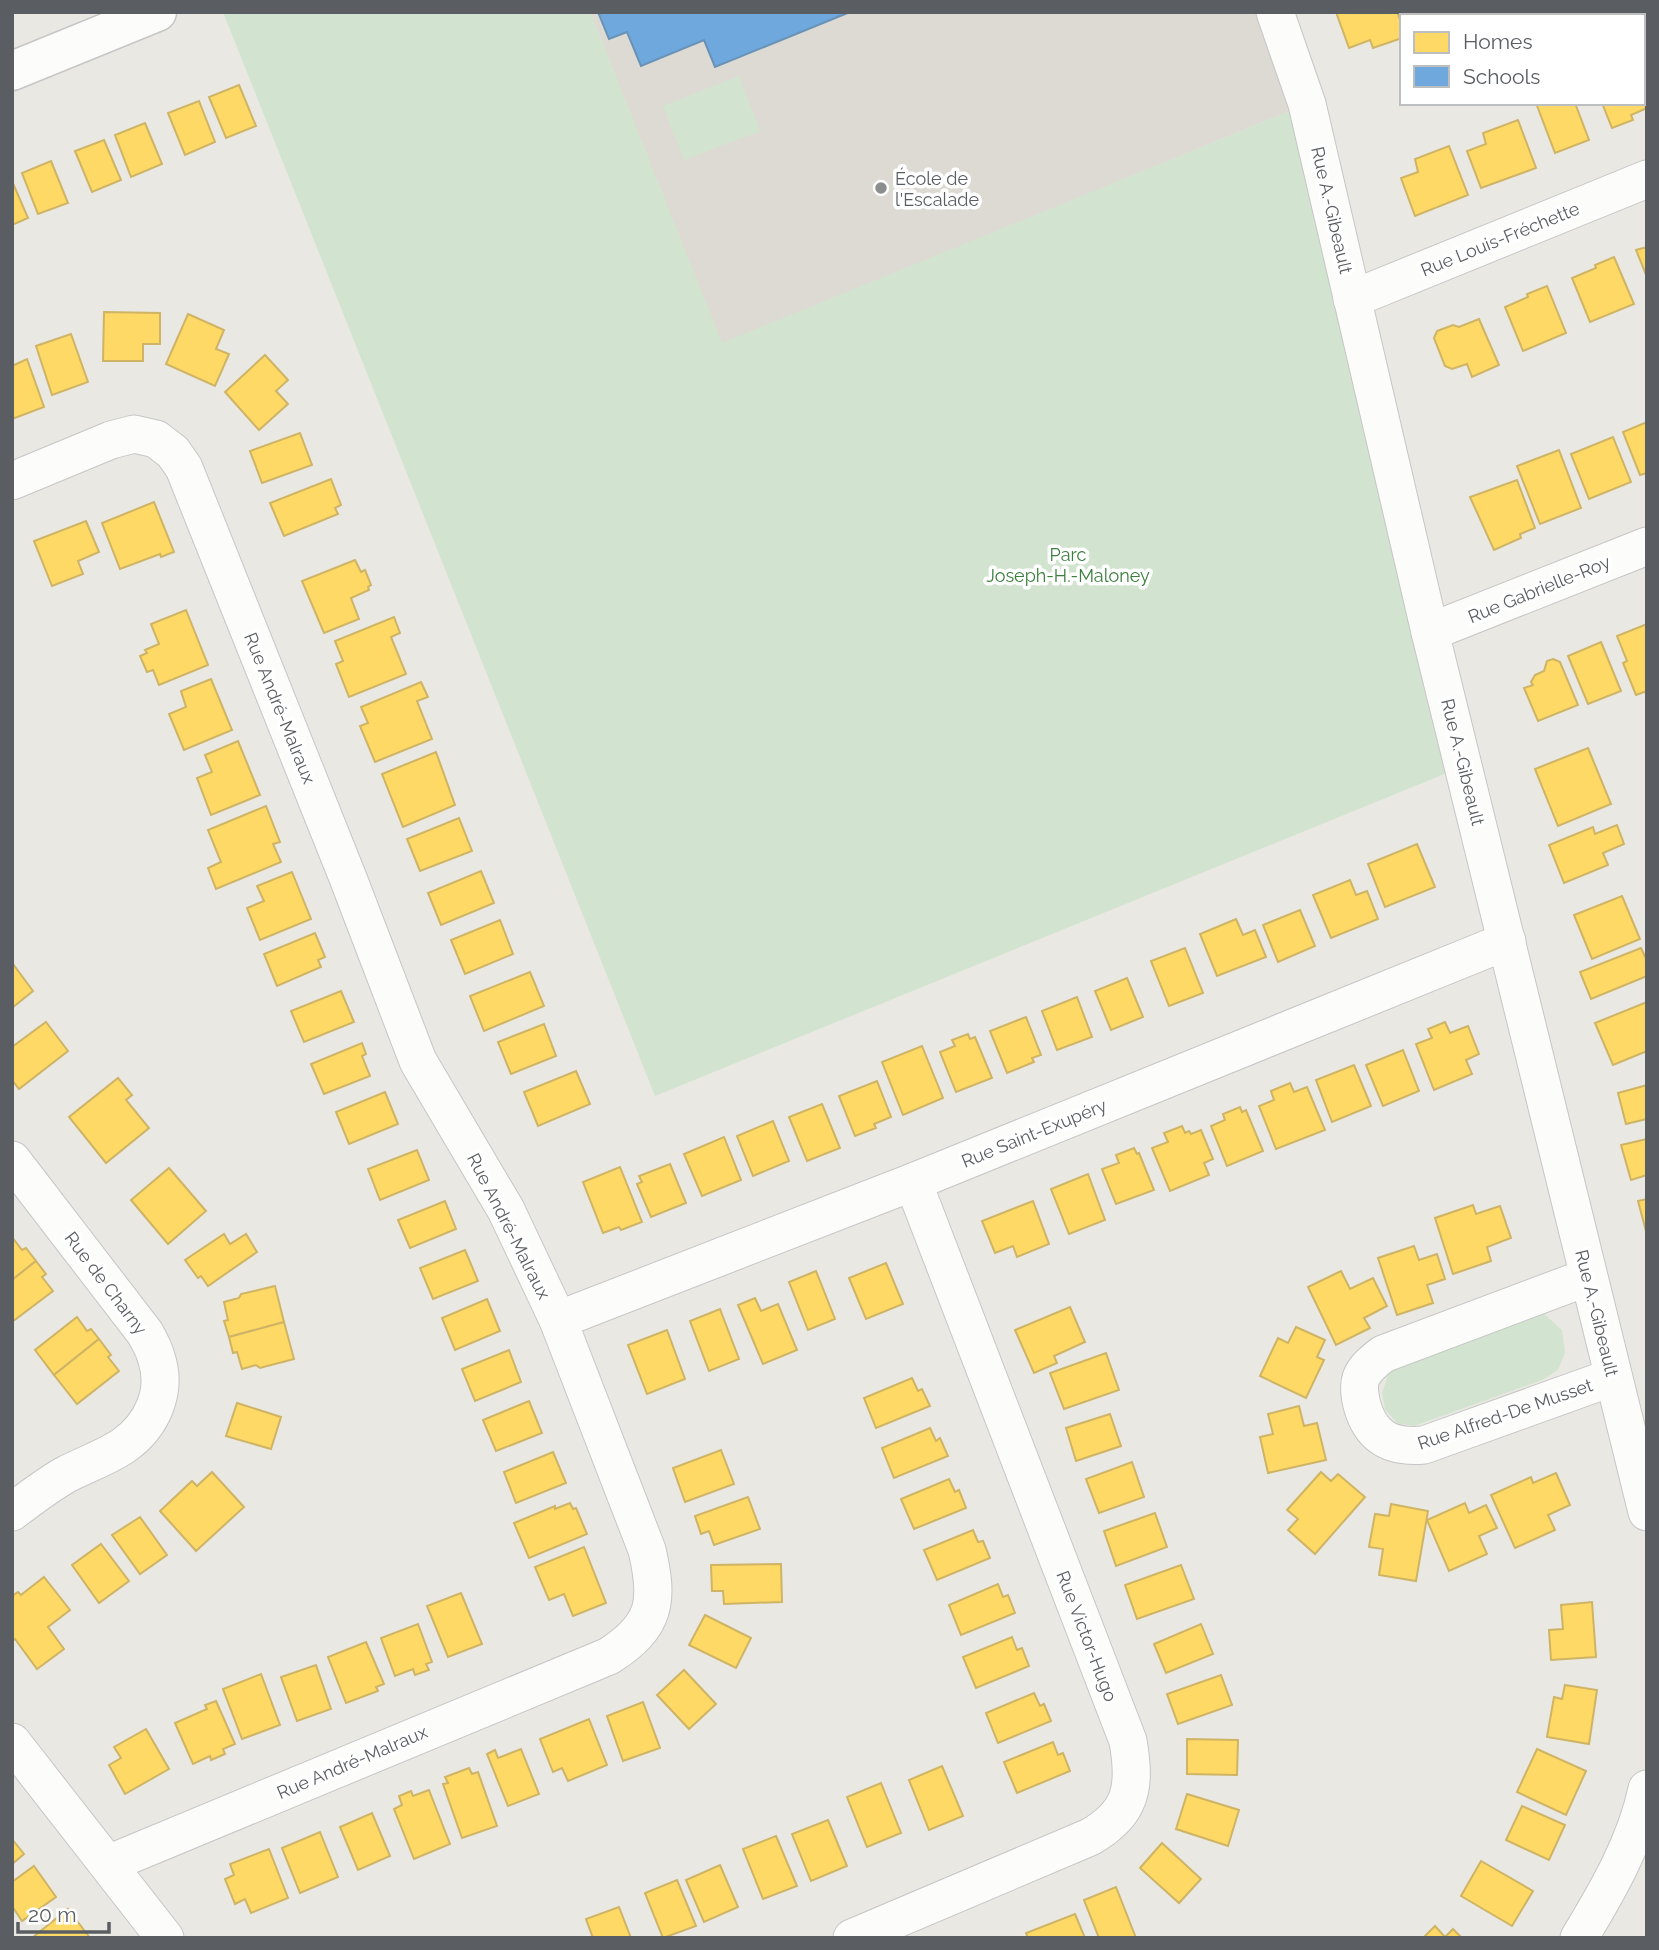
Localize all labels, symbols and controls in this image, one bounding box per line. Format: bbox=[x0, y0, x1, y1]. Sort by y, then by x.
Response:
legend bbox=[1400, 14, 1645, 105]
text: Homes bbox=[1463, 29, 1533, 54]
text: Schools bbox=[1463, 64, 1540, 89]
street label: Rue A.-Gibeault bbox=[1307, 144, 1357, 276]
place label: École de l'Escalade bbox=[895, 167, 979, 210]
marker: École de l'Escalade bbox=[873, 180, 889, 196]
street label: Rue Louis-Fréchette bbox=[1418, 197, 1583, 280]
park label: Parc Joseph-H.-Maloney bbox=[986, 544, 1150, 586]
street label: Rue Gabrielle-Roy bbox=[1465, 551, 1613, 627]
street label: Rue André-Malraux bbox=[240, 629, 320, 787]
street label: Rue A.-Gibeault bbox=[1437, 696, 1489, 828]
street label: Rue Saint-Exupéry bbox=[958, 1094, 1110, 1172]
street label: Rue André-Malraux bbox=[463, 1149, 555, 1303]
street label: Rue de Charny bbox=[61, 1228, 151, 1339]
street label: Rue A.-Gibeault bbox=[1571, 1247, 1623, 1379]
street label: Rue Alfred-De Musset bbox=[1415, 1374, 1595, 1454]
street label: Rue Victor-Hugo bbox=[1052, 1568, 1122, 1705]
street label: Rue André-Malraux bbox=[274, 1721, 430, 1803]
scale bar bbox=[18, 1890, 108, 1934]
text: 20 m bbox=[28, 1902, 76, 1927]

